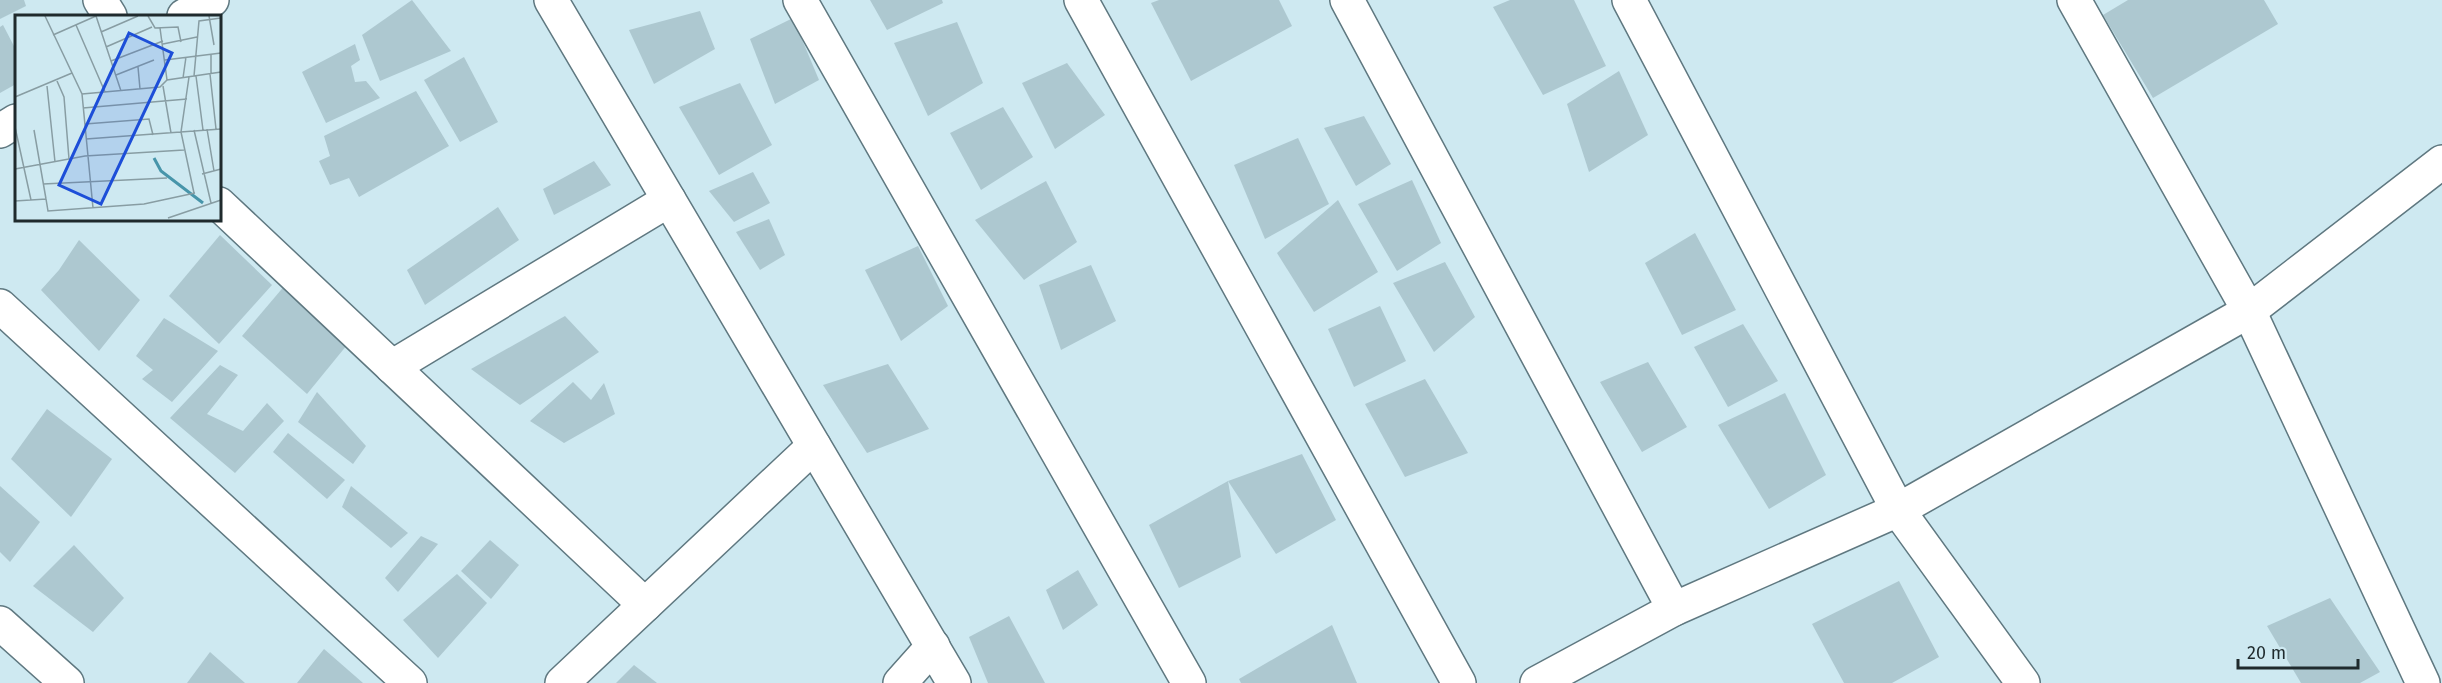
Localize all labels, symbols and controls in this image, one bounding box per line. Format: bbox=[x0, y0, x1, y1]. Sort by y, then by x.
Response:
inset map bbox=[15, 15, 220, 220]
scale bar bbox=[2238, 632, 2358, 670]
text: 20 m bbox=[2247, 642, 2286, 664]

